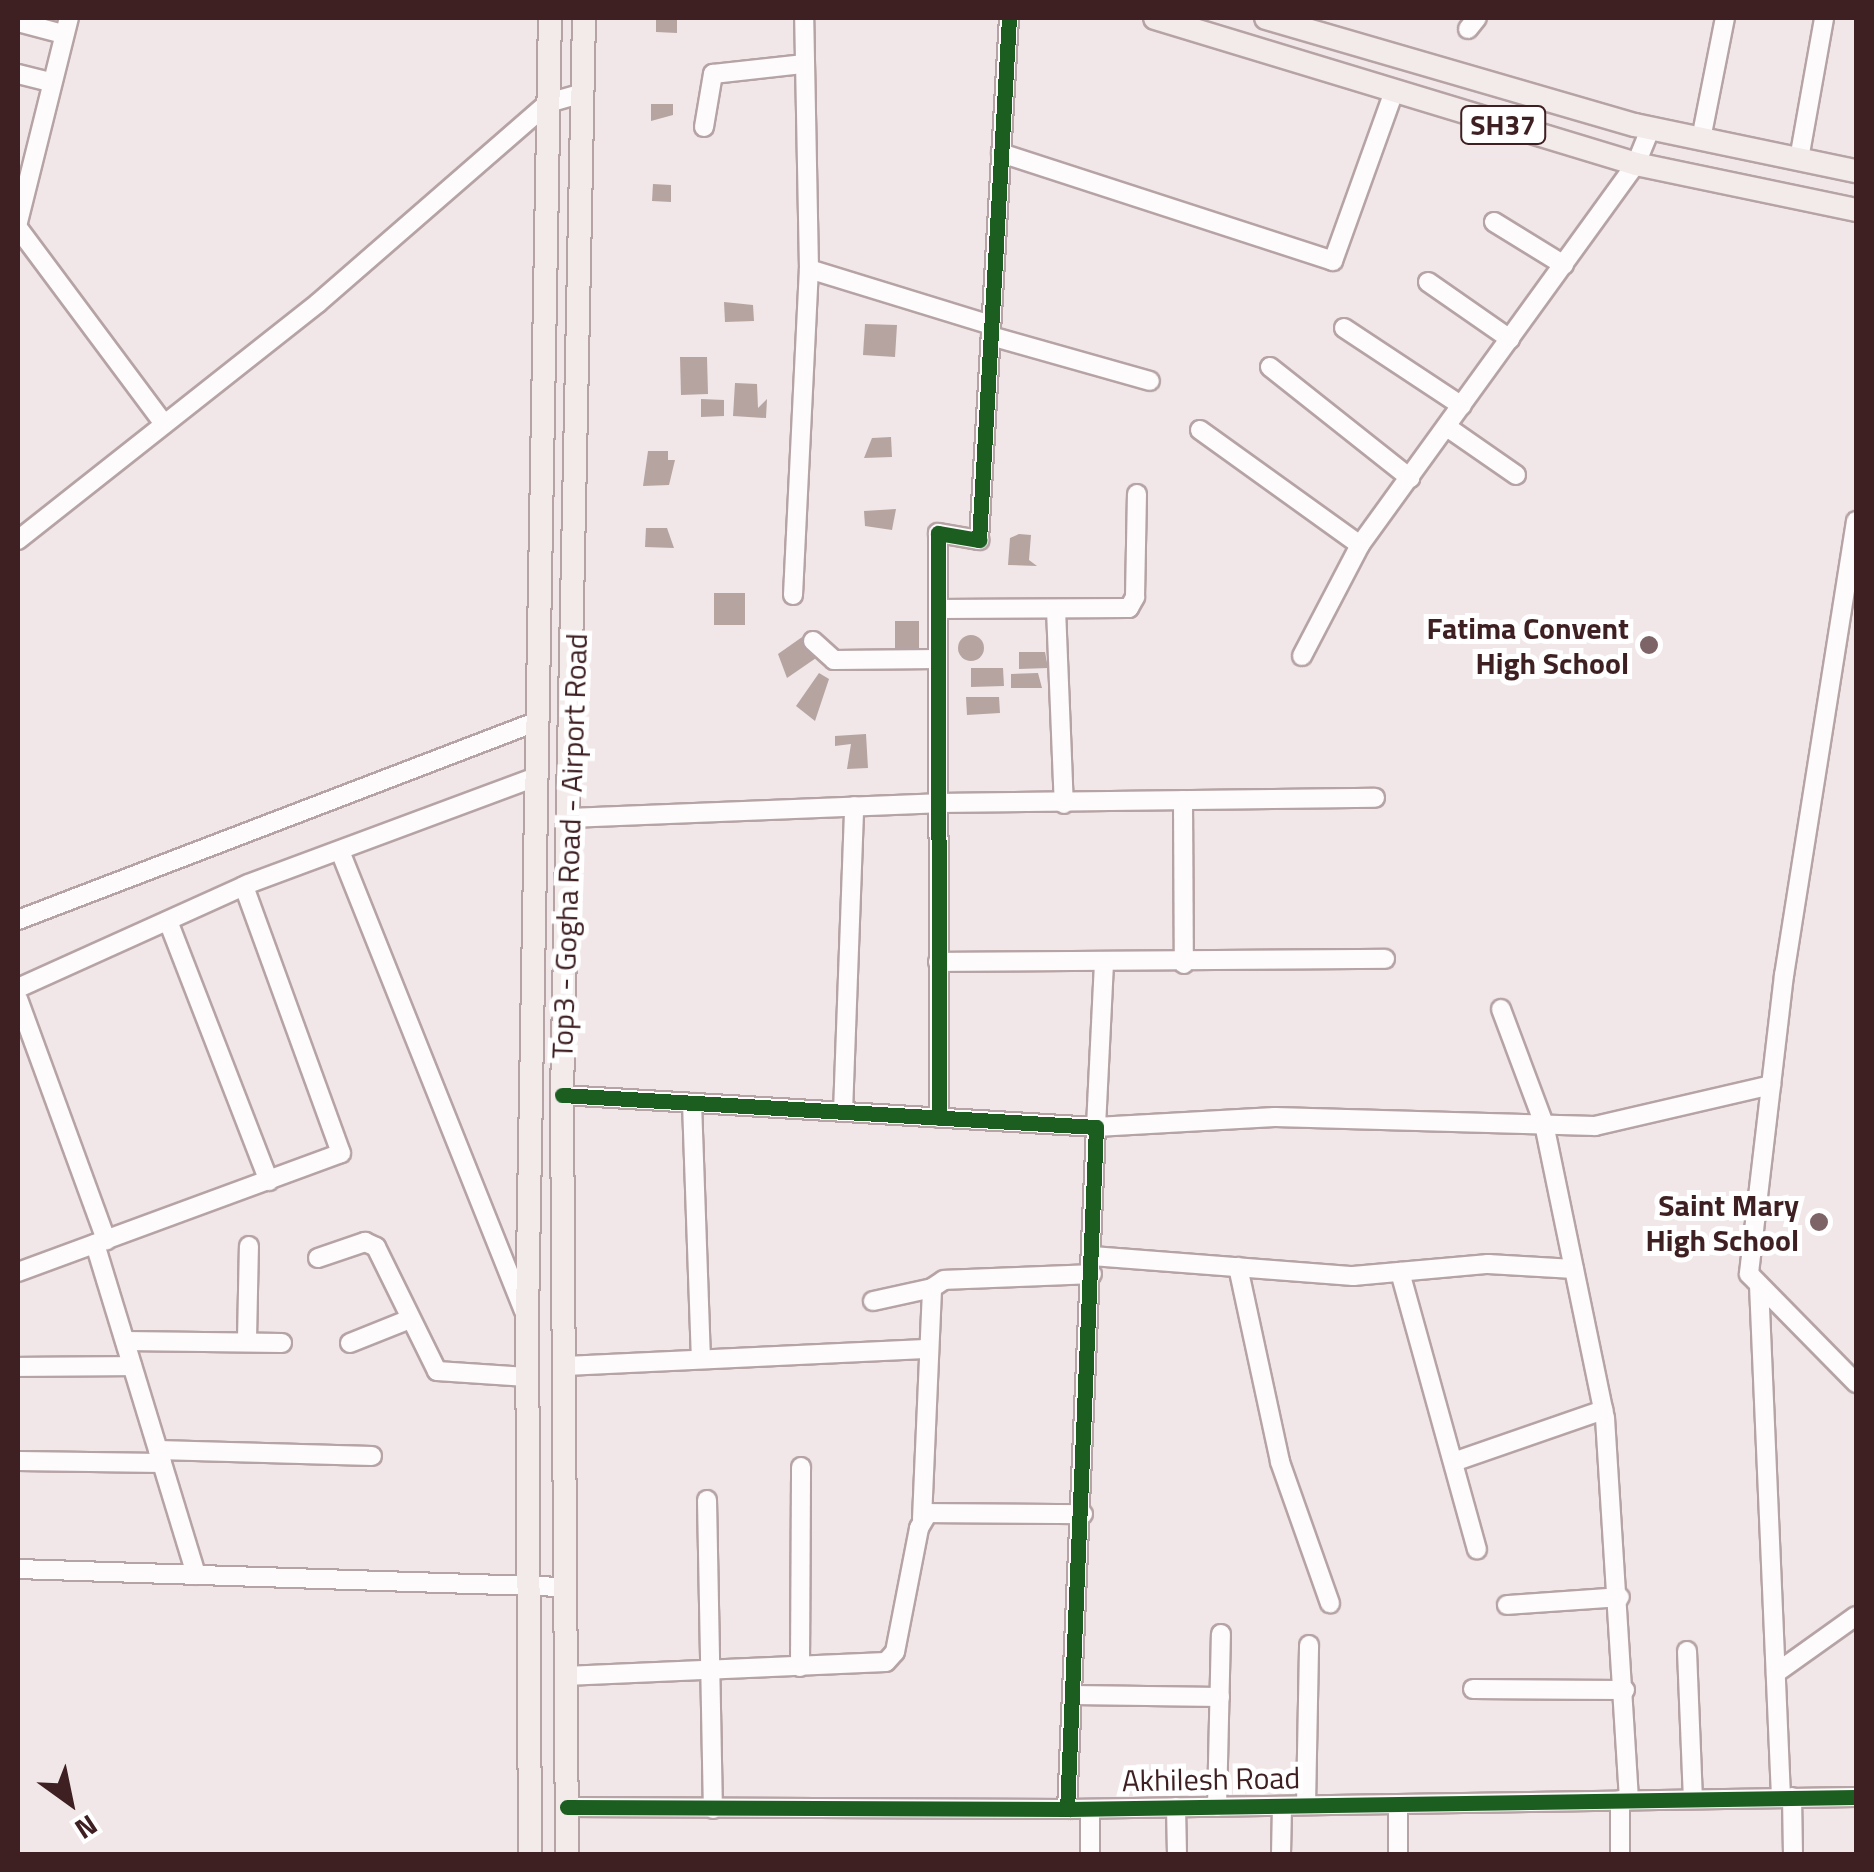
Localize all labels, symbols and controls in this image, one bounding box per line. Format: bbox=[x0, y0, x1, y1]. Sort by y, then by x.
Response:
road number: SH37 bbox=[1458, 102, 1548, 148]
place label: Fatima Convent High School bbox=[1426, 610, 1629, 680]
street label: Top3 - Gogha Road - Airport Road bbox=[544, 633, 594, 1059]
marker: Fatima Convent High School bbox=[1638, 634, 1660, 656]
place label: Saint Mary High School bbox=[1645, 1187, 1799, 1258]
marker: Saint Mary High School bbox=[1808, 1211, 1830, 1233]
north arrow bbox=[20, 1752, 120, 1852]
street label: Akhilesh Road bbox=[1121, 1759, 1301, 1799]
text: N bbox=[67, 1804, 106, 1851]

